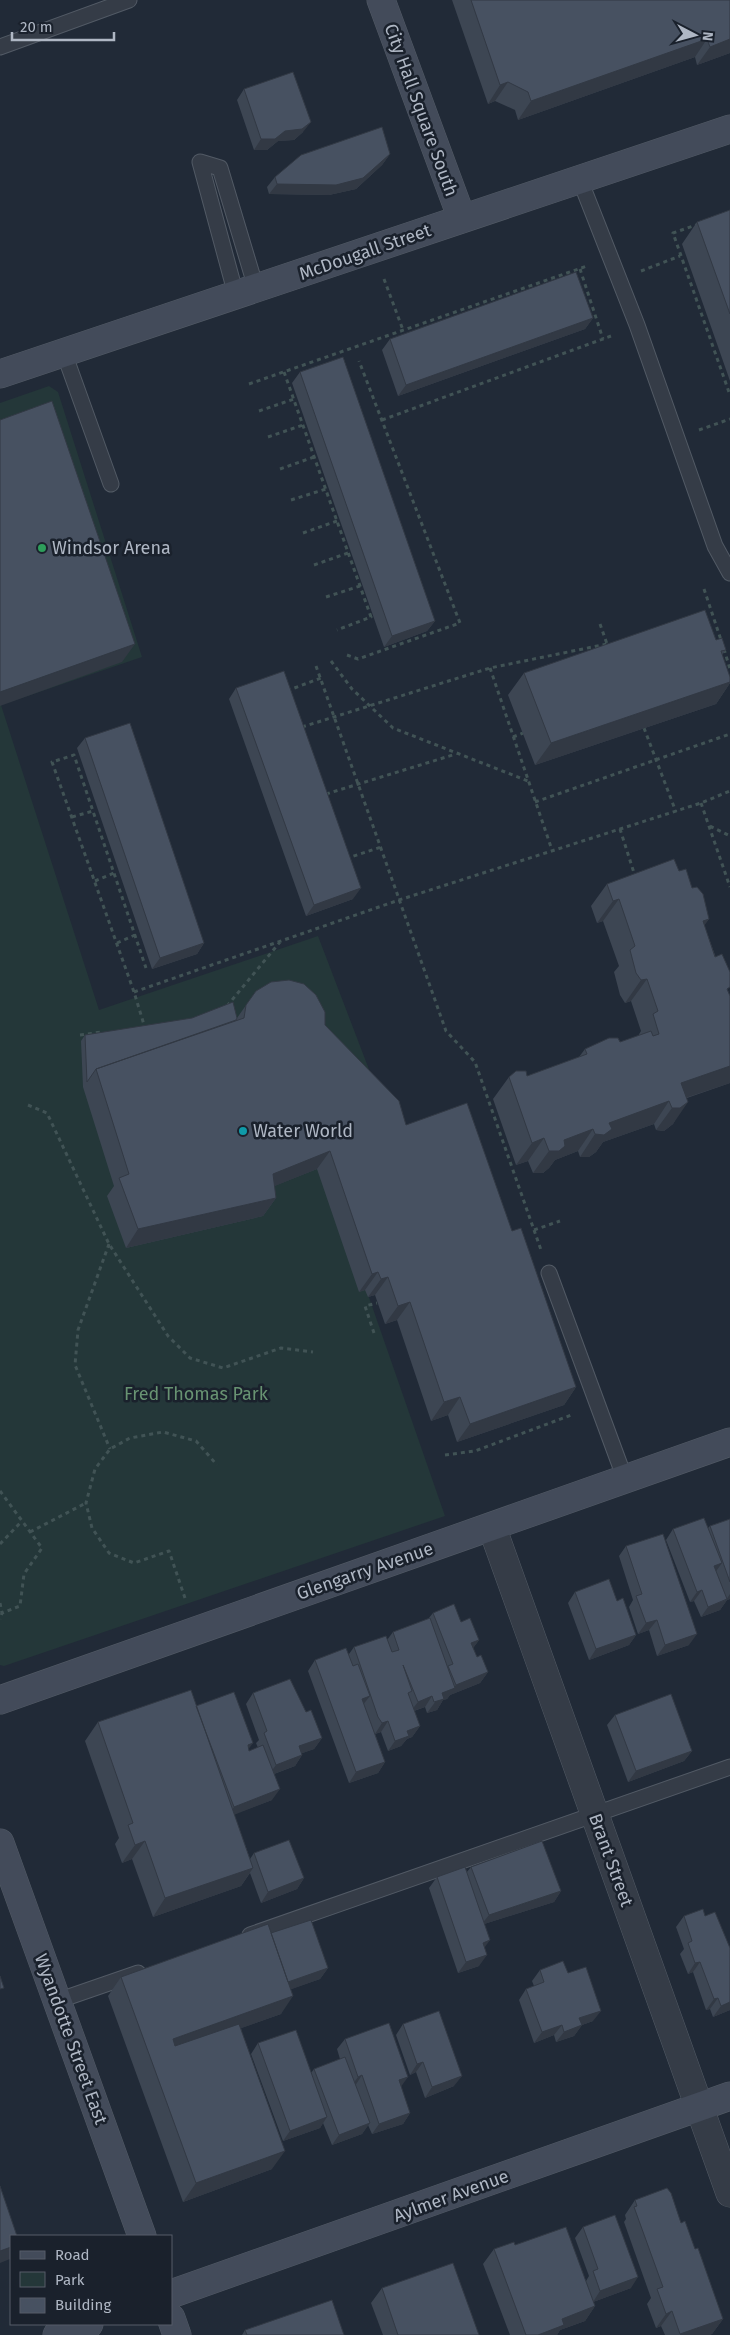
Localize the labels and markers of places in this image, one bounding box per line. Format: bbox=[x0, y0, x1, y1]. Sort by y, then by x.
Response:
place label: Windsor Arena bbox=[52, 537, 171, 559]
marker: Windsor Arena bbox=[36, 542, 48, 554]
place label: Water World bbox=[253, 1120, 353, 1142]
marker: Water World bbox=[237, 1125, 249, 1137]

